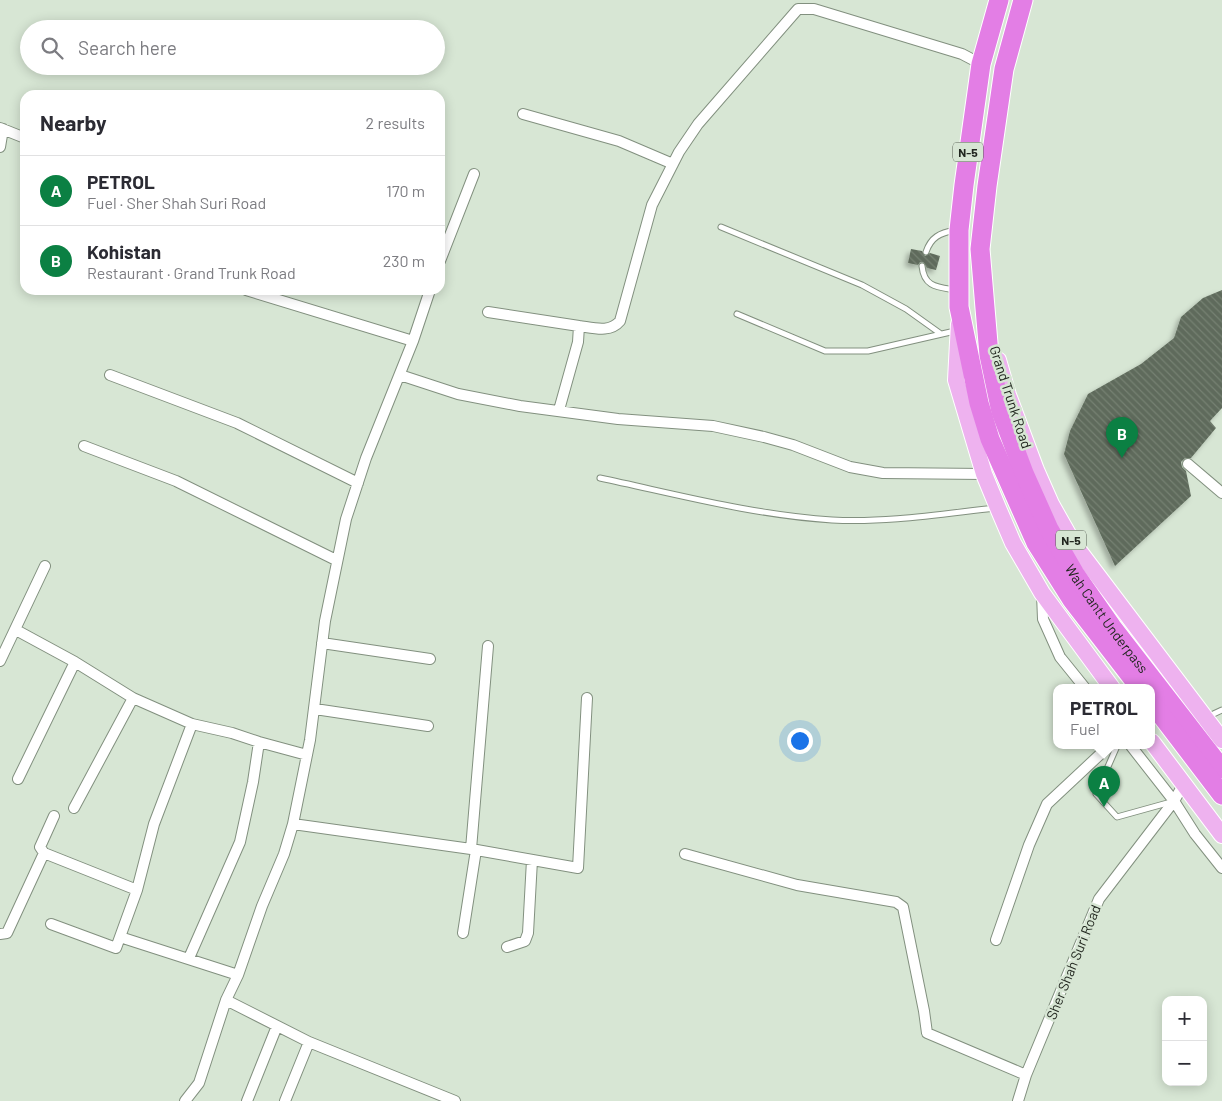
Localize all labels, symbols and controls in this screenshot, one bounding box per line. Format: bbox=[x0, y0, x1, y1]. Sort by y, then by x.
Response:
search box bbox=[20, 20, 445, 75]
icon: search bbox=[38, 34, 66, 62]
text: Search here bbox=[78, 36, 177, 59]
text: Nearby bbox=[40, 110, 106, 135]
text: 2 results bbox=[366, 113, 425, 132]
road number: N-5 bbox=[953, 142, 983, 162]
text: PETROL bbox=[87, 170, 155, 193]
text: A bbox=[51, 181, 61, 200]
text: 170 m bbox=[386, 181, 425, 200]
text: Fuel · Sher Shah Suri Road bbox=[87, 193, 266, 212]
text: Kohistan bbox=[87, 240, 161, 263]
text: B bbox=[51, 251, 61, 270]
text: 230 m bbox=[383, 251, 425, 270]
text: Restaurant · Grand Trunk Road bbox=[87, 263, 296, 282]
street label: Grand Trunk Road bbox=[986, 344, 1036, 450]
pin: B bbox=[1106, 417, 1138, 458]
road number: N-5 bbox=[1056, 530, 1086, 550]
street label: Wah Cantt Underpass bbox=[1062, 561, 1153, 676]
popup bbox=[1053, 684, 1155, 749]
text: PETROL bbox=[1070, 696, 1138, 719]
text: Fuel bbox=[1070, 719, 1100, 738]
your location bbox=[787, 728, 813, 754]
pin: A bbox=[1088, 766, 1120, 807]
street label: Sher Shah Suri Road bbox=[1042, 902, 1104, 1022]
map controls bbox=[1162, 996, 1207, 1086]
button: + bbox=[1162, 996, 1207, 1041]
button: − bbox=[1162, 1041, 1207, 1086]

